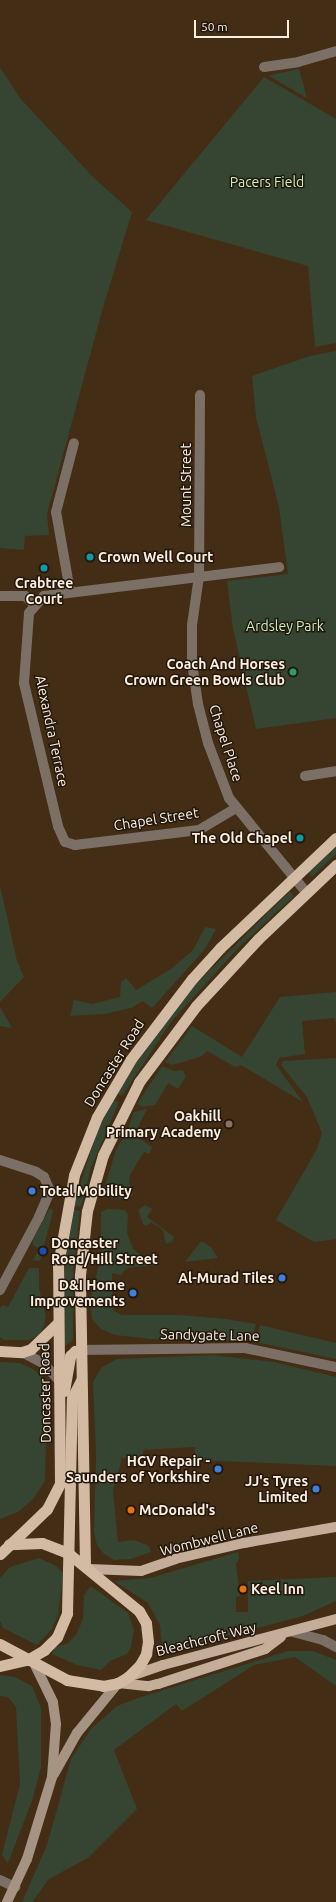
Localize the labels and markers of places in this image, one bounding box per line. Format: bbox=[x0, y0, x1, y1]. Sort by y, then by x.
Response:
place label: Crown Well Court bbox=[98, 549, 213, 565]
marker: Crown Well Court bbox=[85, 552, 95, 562]
marker: Crabtree Court bbox=[39, 563, 49, 573]
place label: Crabtree Court bbox=[15, 575, 73, 608]
place label: Coach And Horses Crown Green Bowls Club bbox=[124, 656, 285, 688]
marker: Coach And Horses Crown Green Bowls Club bbox=[288, 667, 298, 677]
place label: The Old Chapel bbox=[192, 830, 292, 846]
marker: The Old Chapel bbox=[295, 833, 305, 843]
place label: Oakhill Primary Academy bbox=[106, 1108, 221, 1140]
marker: Oakhill Primary Academy bbox=[224, 1119, 234, 1129]
place label: Total Mobility bbox=[40, 1183, 132, 1199]
marker: Total Mobility bbox=[27, 1186, 37, 1196]
place label: Doncaster Road/Hill Street bbox=[51, 1235, 158, 1268]
marker: Doncaster Road/Hill Street bbox=[38, 1246, 48, 1256]
place label: Al-Murad Tiles bbox=[178, 1270, 274, 1286]
marker: Al-Murad Tiles bbox=[277, 1273, 287, 1283]
place label: D&I Home Improvements bbox=[30, 1277, 125, 1310]
marker: D&I Home Improvements bbox=[128, 1288, 138, 1298]
place label: HGV Repair - Saunders of Yorkshire bbox=[66, 1453, 210, 1486]
marker: HGV Repair - Saunders of Yorkshire bbox=[213, 1464, 223, 1474]
place label: JJ's Tyres Limited bbox=[245, 1473, 308, 1506]
marker: JJ's Tyres Limited bbox=[311, 1484, 321, 1494]
place label: McDonald's bbox=[139, 1502, 215, 1518]
marker: McDonald's bbox=[126, 1505, 136, 1515]
place label: Keel Inn bbox=[251, 1581, 304, 1597]
marker: Keel Inn bbox=[238, 1584, 248, 1594]

